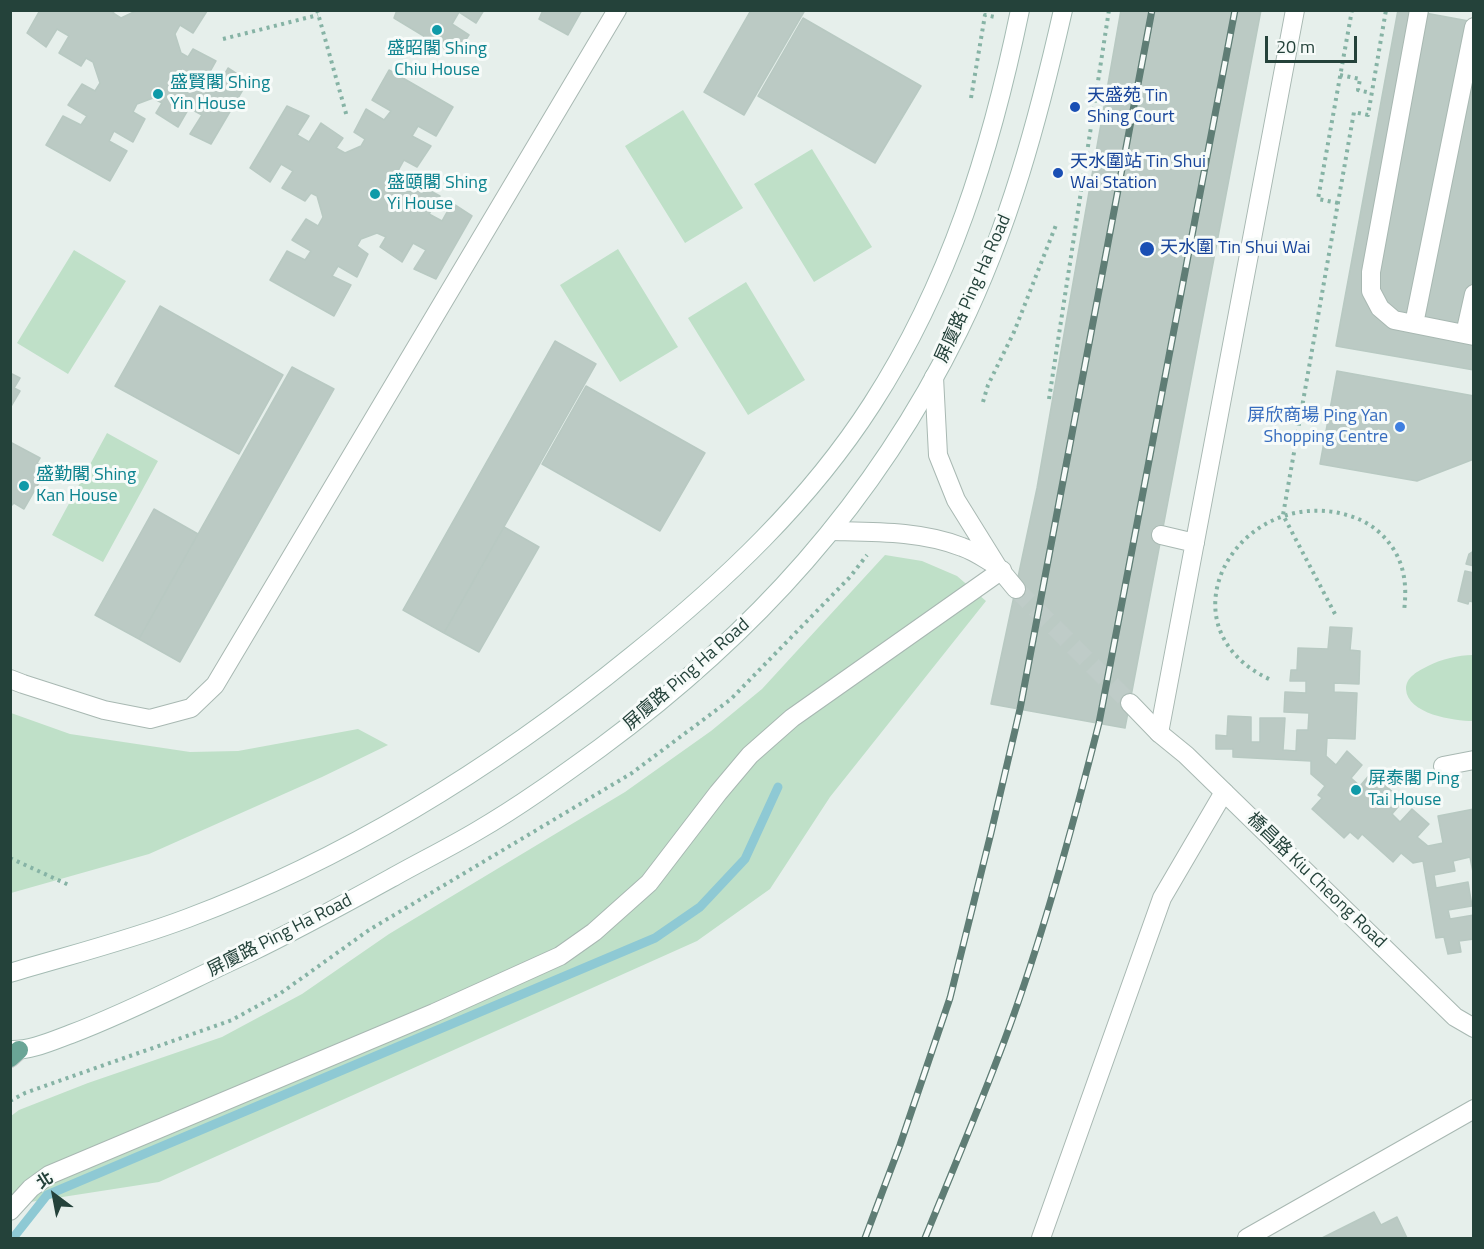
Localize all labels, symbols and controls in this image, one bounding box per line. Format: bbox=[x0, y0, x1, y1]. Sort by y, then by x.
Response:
marker: 盛昭閣 Shing Chiu House bbox=[430, 23, 444, 37]
scale bar bbox=[1268, 24, 1360, 62]
text: 20 m bbox=[1276, 33, 1315, 60]
place label: 盛昭閣 Shing Chiu House bbox=[387, 39, 487, 82]
place label: 盛賢閣 Shing Yin House bbox=[170, 73, 270, 116]
place label: 天盛苑 Tin Shing Court bbox=[1087, 86, 1174, 128]
marker: 盛賢閣 Shing Yin House bbox=[151, 87, 165, 101]
marker: 天盛苑 Tin Shing Court bbox=[1068, 100, 1082, 114]
place label: 天水圍站 Tin Shui Wai Station bbox=[1070, 152, 1206, 195]
marker: 天水圍站 Tin Shui Wai Station bbox=[1051, 166, 1065, 180]
place label: 盛頤閣 Shing Yi House bbox=[387, 173, 487, 216]
marker: 盛頤閣 Shing Yi House bbox=[368, 187, 382, 201]
street label: 屏廈路 Ping Ha Road bbox=[932, 212, 1016, 366]
place label: 天水圍 Tin Shui Wai bbox=[1160, 238, 1311, 260]
marker: 天水圍 Tin Shui Wai bbox=[1138, 240, 1156, 258]
place label: 屏欣商場 Ping Yan Shopping Centre bbox=[1247, 406, 1388, 448]
marker: 屏欣商場 Ping Yan Shopping Centre bbox=[1393, 420, 1407, 434]
place label: 盛勤閣 Shing Kan House bbox=[36, 465, 136, 508]
marker: 盛勤閣 Shing Kan House bbox=[17, 479, 31, 493]
street label: 屏廈路 Ping Ha Road bbox=[620, 615, 754, 735]
place label: 屏泰閣 Ping Tai House bbox=[1368, 769, 1459, 812]
marker: 屏泰閣 Ping Tai House bbox=[1349, 783, 1363, 797]
street label: 橋昌路 Kiu Cheong Road bbox=[1242, 809, 1390, 953]
street label: 屏廈路 Ping Ha Road bbox=[204, 890, 356, 982]
north arrow bbox=[24, 1165, 84, 1225]
text: 北 bbox=[31, 1165, 58, 1194]

